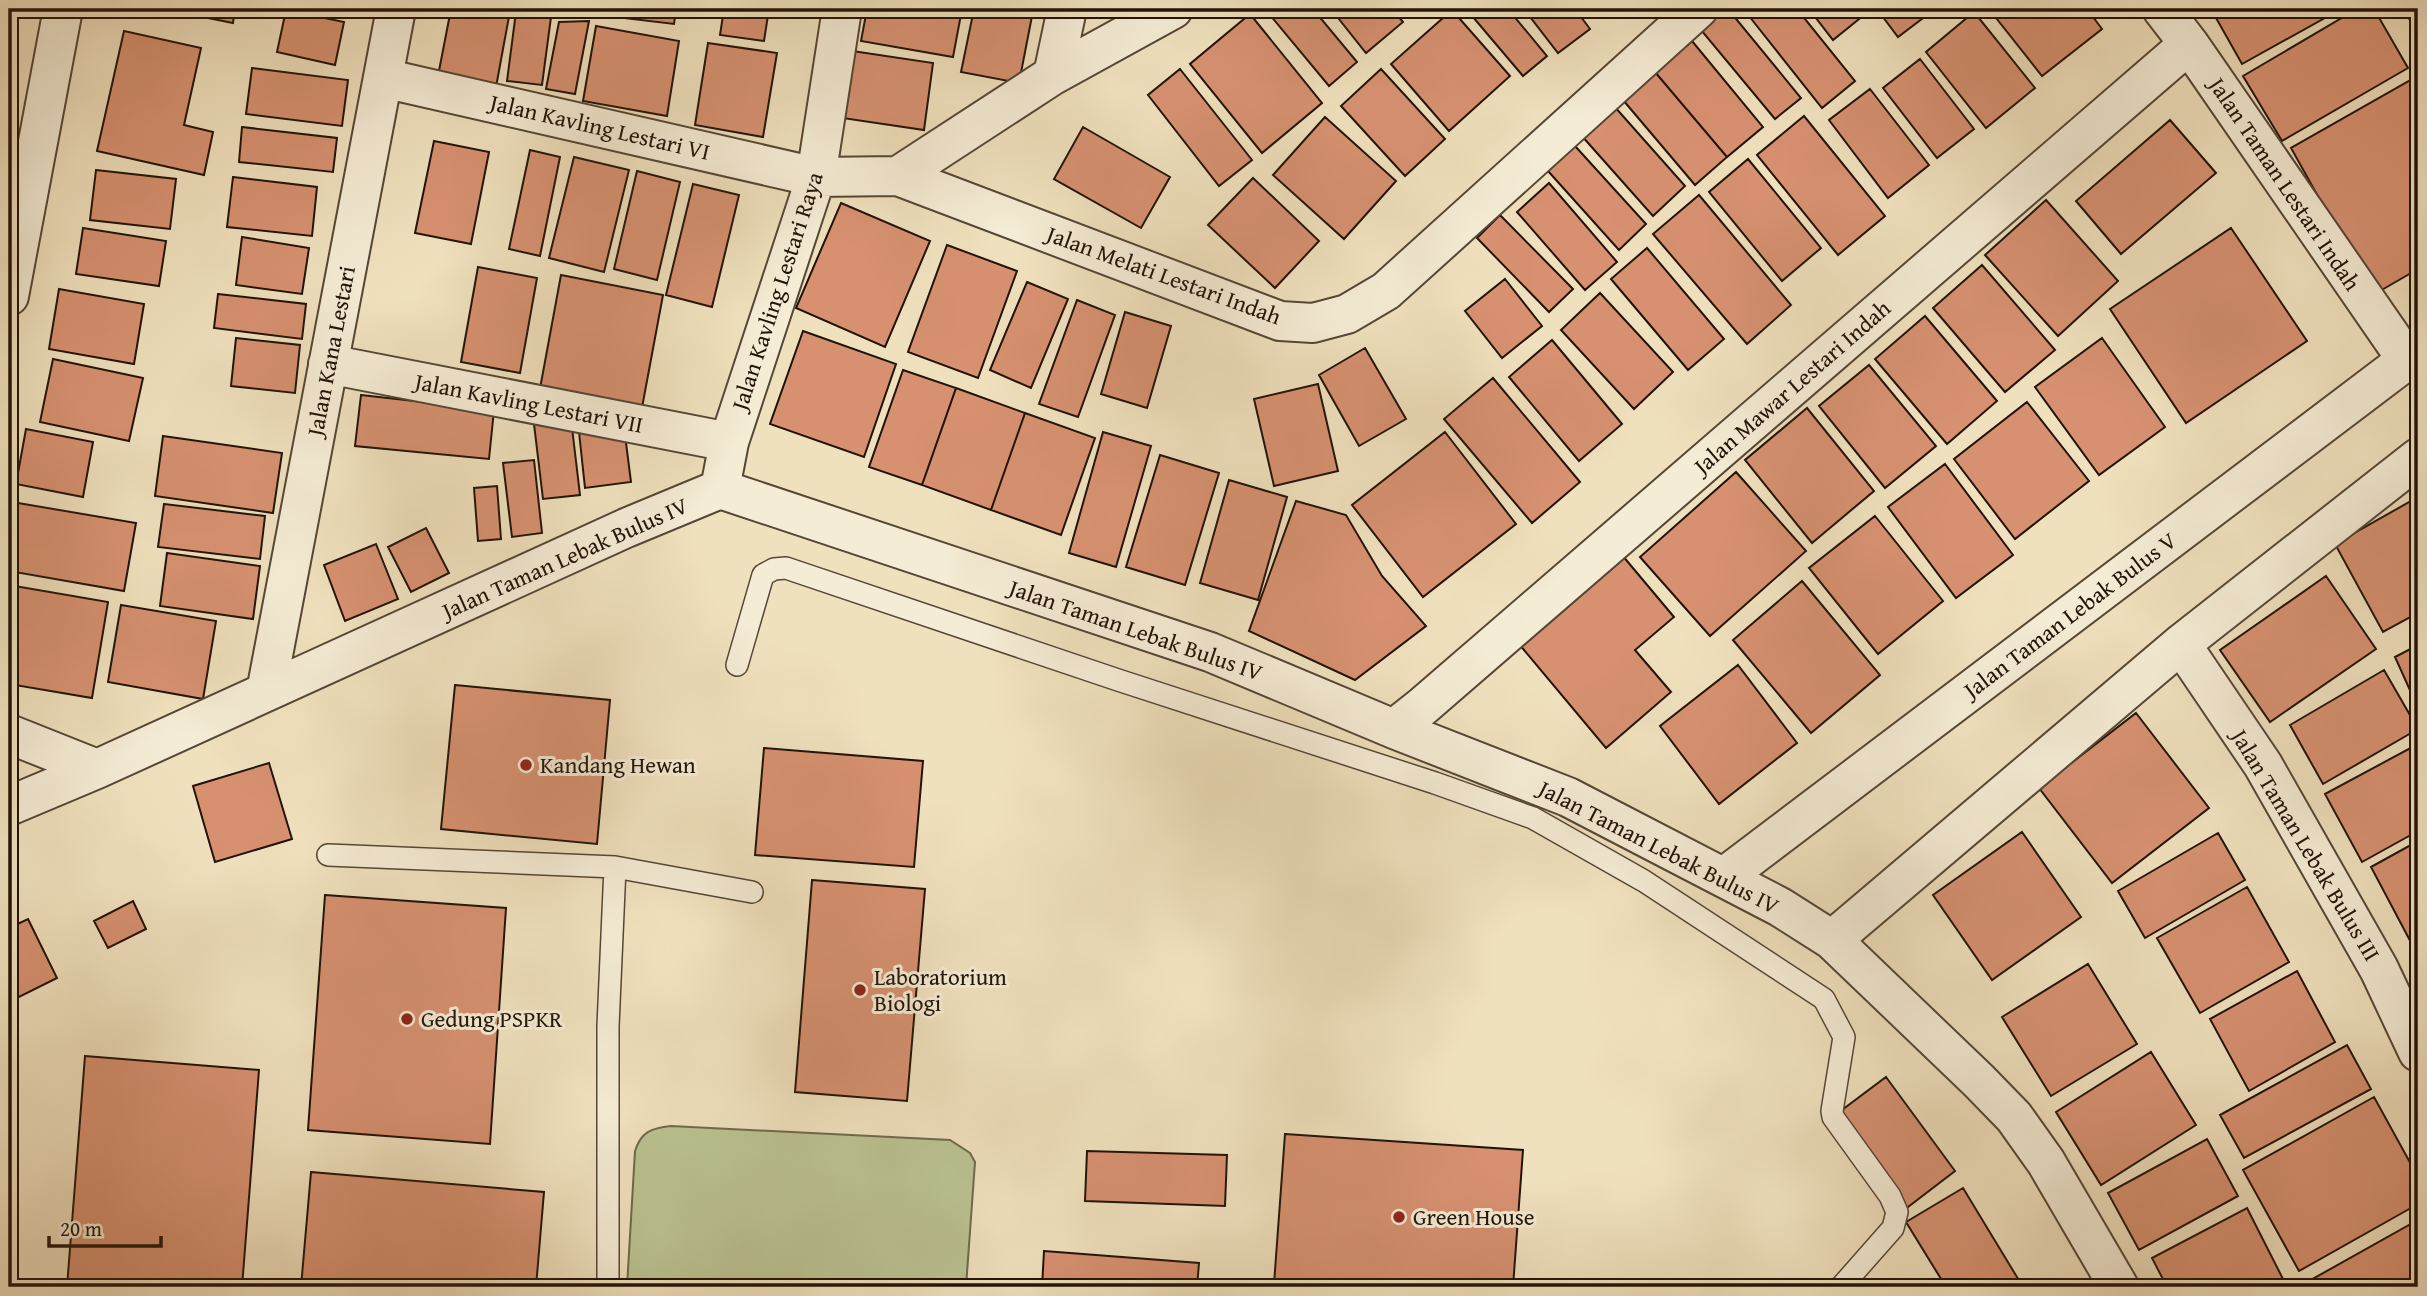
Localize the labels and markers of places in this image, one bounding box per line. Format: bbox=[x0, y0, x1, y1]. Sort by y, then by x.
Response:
place label: Kandang Hewan bbox=[540, 748, 696, 781]
marker: Kandang Hewan bbox=[518, 757, 534, 773]
place label: Laboratorium Biologi bbox=[874, 960, 1007, 1019]
marker: Laboratorium Biologi bbox=[852, 982, 868, 998]
place label: Gedung PSPKR bbox=[421, 1002, 563, 1035]
marker: Gedung PSPKR bbox=[399, 1011, 415, 1027]
place label: Green House bbox=[1413, 1200, 1535, 1233]
marker: Green House bbox=[1391, 1209, 1407, 1225]

